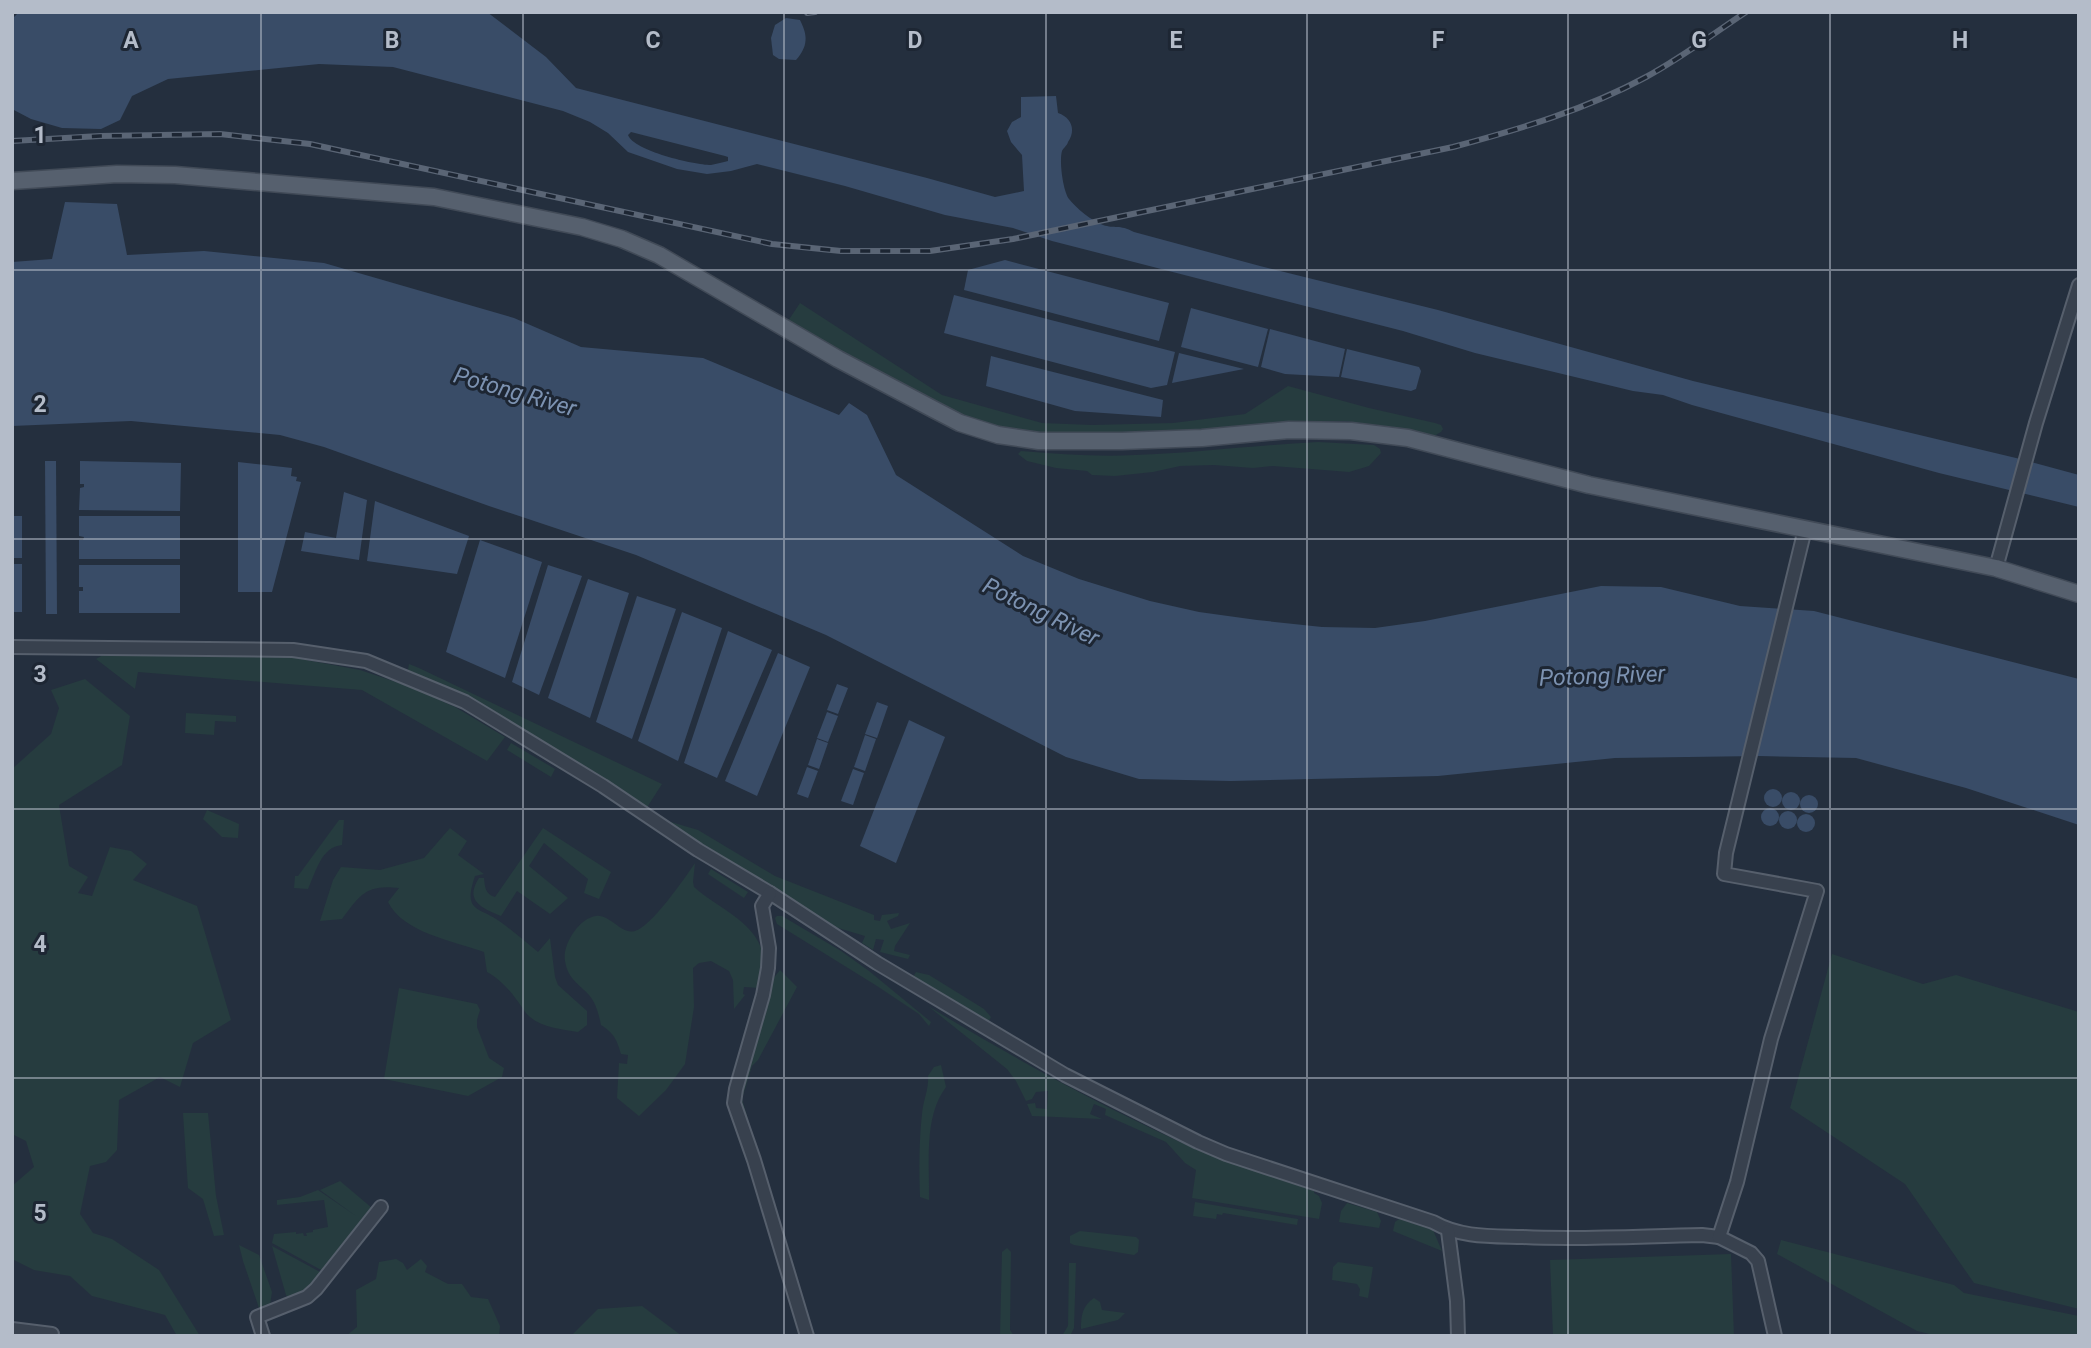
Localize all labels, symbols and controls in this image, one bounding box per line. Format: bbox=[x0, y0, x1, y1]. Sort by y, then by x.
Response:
text: A bbox=[123, 27, 139, 54]
text: B bbox=[385, 27, 399, 54]
text: C bbox=[645, 27, 661, 54]
text: D bbox=[908, 27, 922, 54]
text: E bbox=[1170, 27, 1183, 54]
text: F bbox=[1432, 27, 1445, 54]
text: G bbox=[1691, 27, 1707, 54]
text: H bbox=[1952, 27, 1968, 54]
text: 1 bbox=[33, 122, 47, 149]
water label: Potong River bbox=[451, 362, 581, 423]
text: 2 bbox=[33, 391, 47, 418]
water label: Potong River bbox=[978, 572, 1105, 652]
water label: Potong River bbox=[1538, 660, 1667, 692]
text: 3 bbox=[33, 661, 47, 688]
text: 4 bbox=[33, 931, 47, 958]
text: 5 bbox=[33, 1200, 47, 1227]

